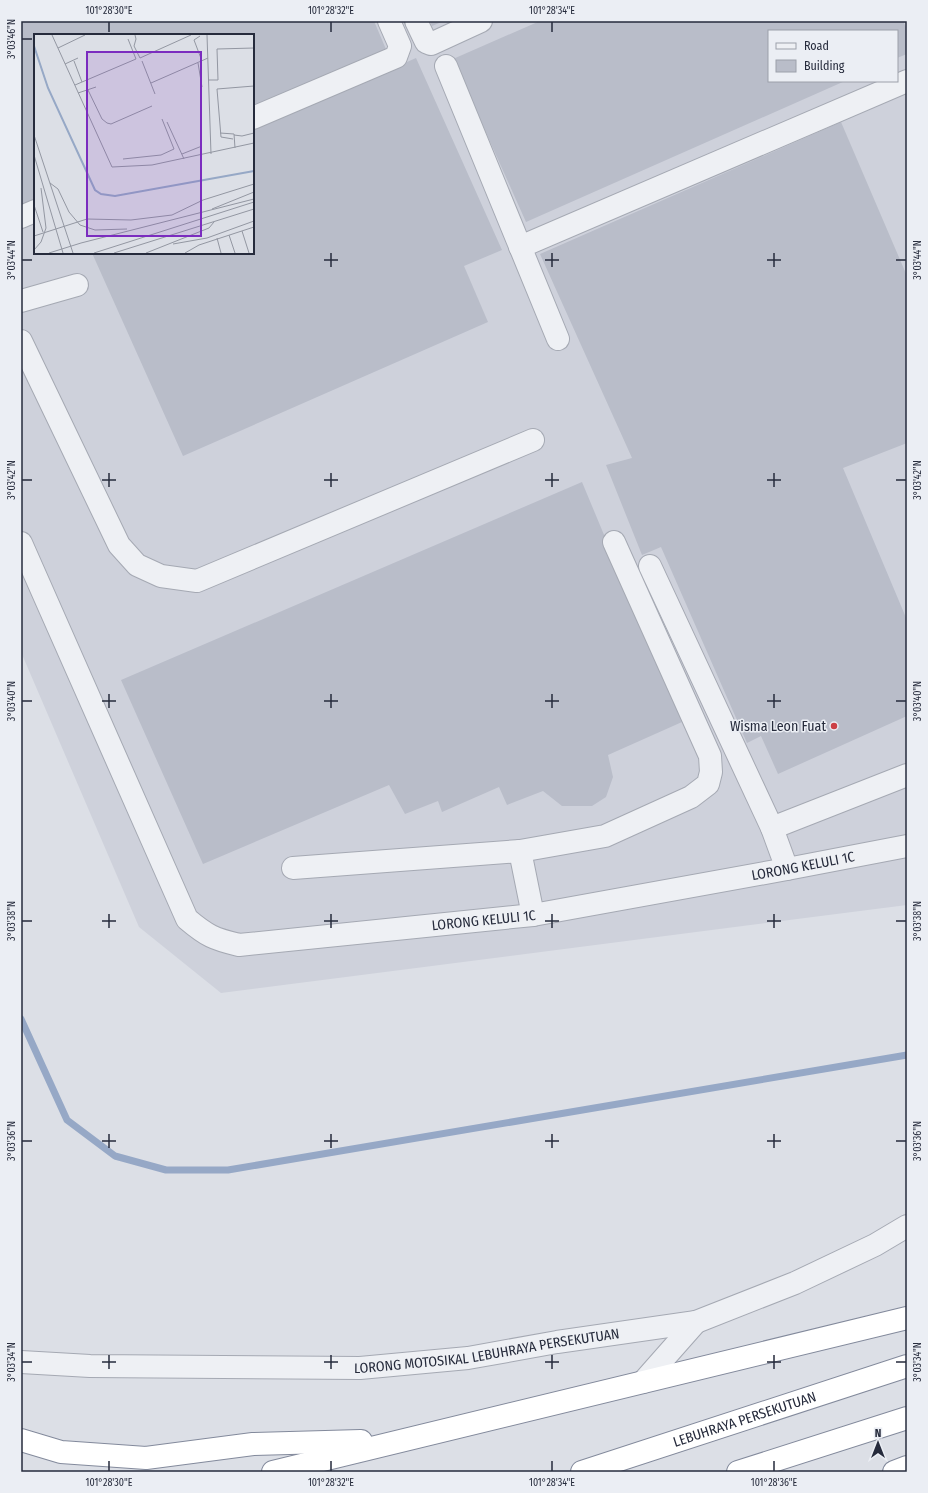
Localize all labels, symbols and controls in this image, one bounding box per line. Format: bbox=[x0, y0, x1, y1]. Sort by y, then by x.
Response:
text: 101°28'30"E bbox=[86, 5, 133, 17]
text: 101°28'32"E bbox=[308, 5, 354, 17]
text: 101°28'34"E bbox=[529, 5, 575, 17]
text: 3°03'46"N bbox=[6, 19, 18, 59]
legend bbox=[768, 30, 898, 82]
inset map bbox=[34, 34, 254, 254]
text: Road bbox=[804, 39, 829, 53]
text: Building bbox=[804, 59, 845, 73]
text: 3°03'44"N bbox=[6, 240, 18, 280]
text: 3°03'44"N bbox=[912, 240, 924, 280]
text: 3°03'42"N bbox=[6, 460, 18, 500]
text: 3°03'42"N bbox=[912, 460, 924, 500]
text: 3°03'40"N bbox=[6, 681, 18, 721]
text: 3°03'40"N bbox=[912, 681, 924, 721]
place label: Wisma Leon Fuat bbox=[730, 718, 826, 735]
marker: Wisma Leon Fuat bbox=[829, 721, 839, 731]
street label: LORONG KELULI 1C bbox=[750, 848, 856, 884]
text: 3°03'38"N bbox=[6, 901, 18, 941]
text: 3°03'38"N bbox=[912, 901, 924, 941]
street label: LORONG KELULI 1C bbox=[431, 906, 537, 934]
text: 3°03'36"N bbox=[6, 1121, 18, 1161]
text: 3°03'36"N bbox=[912, 1121, 924, 1161]
street label: LORONG MOTOSIKAL LEBUHRAYA PERSEKUTUAN bbox=[354, 1325, 620, 1377]
text: 3°03'34"N bbox=[6, 1342, 18, 1382]
text: 3°03'34"N bbox=[912, 1342, 924, 1382]
street label: LEBUHRAYA PERSEKUTUAN bbox=[671, 1388, 818, 1450]
north arrow bbox=[858, 1423, 898, 1463]
text: N bbox=[875, 1427, 881, 1440]
text: 101°28'30"E bbox=[86, 1477, 133, 1489]
text: 101°28'32"E bbox=[308, 1477, 354, 1489]
text: 101°28'34"E bbox=[529, 1477, 575, 1489]
text: 101°28'36"E bbox=[751, 1477, 798, 1489]

